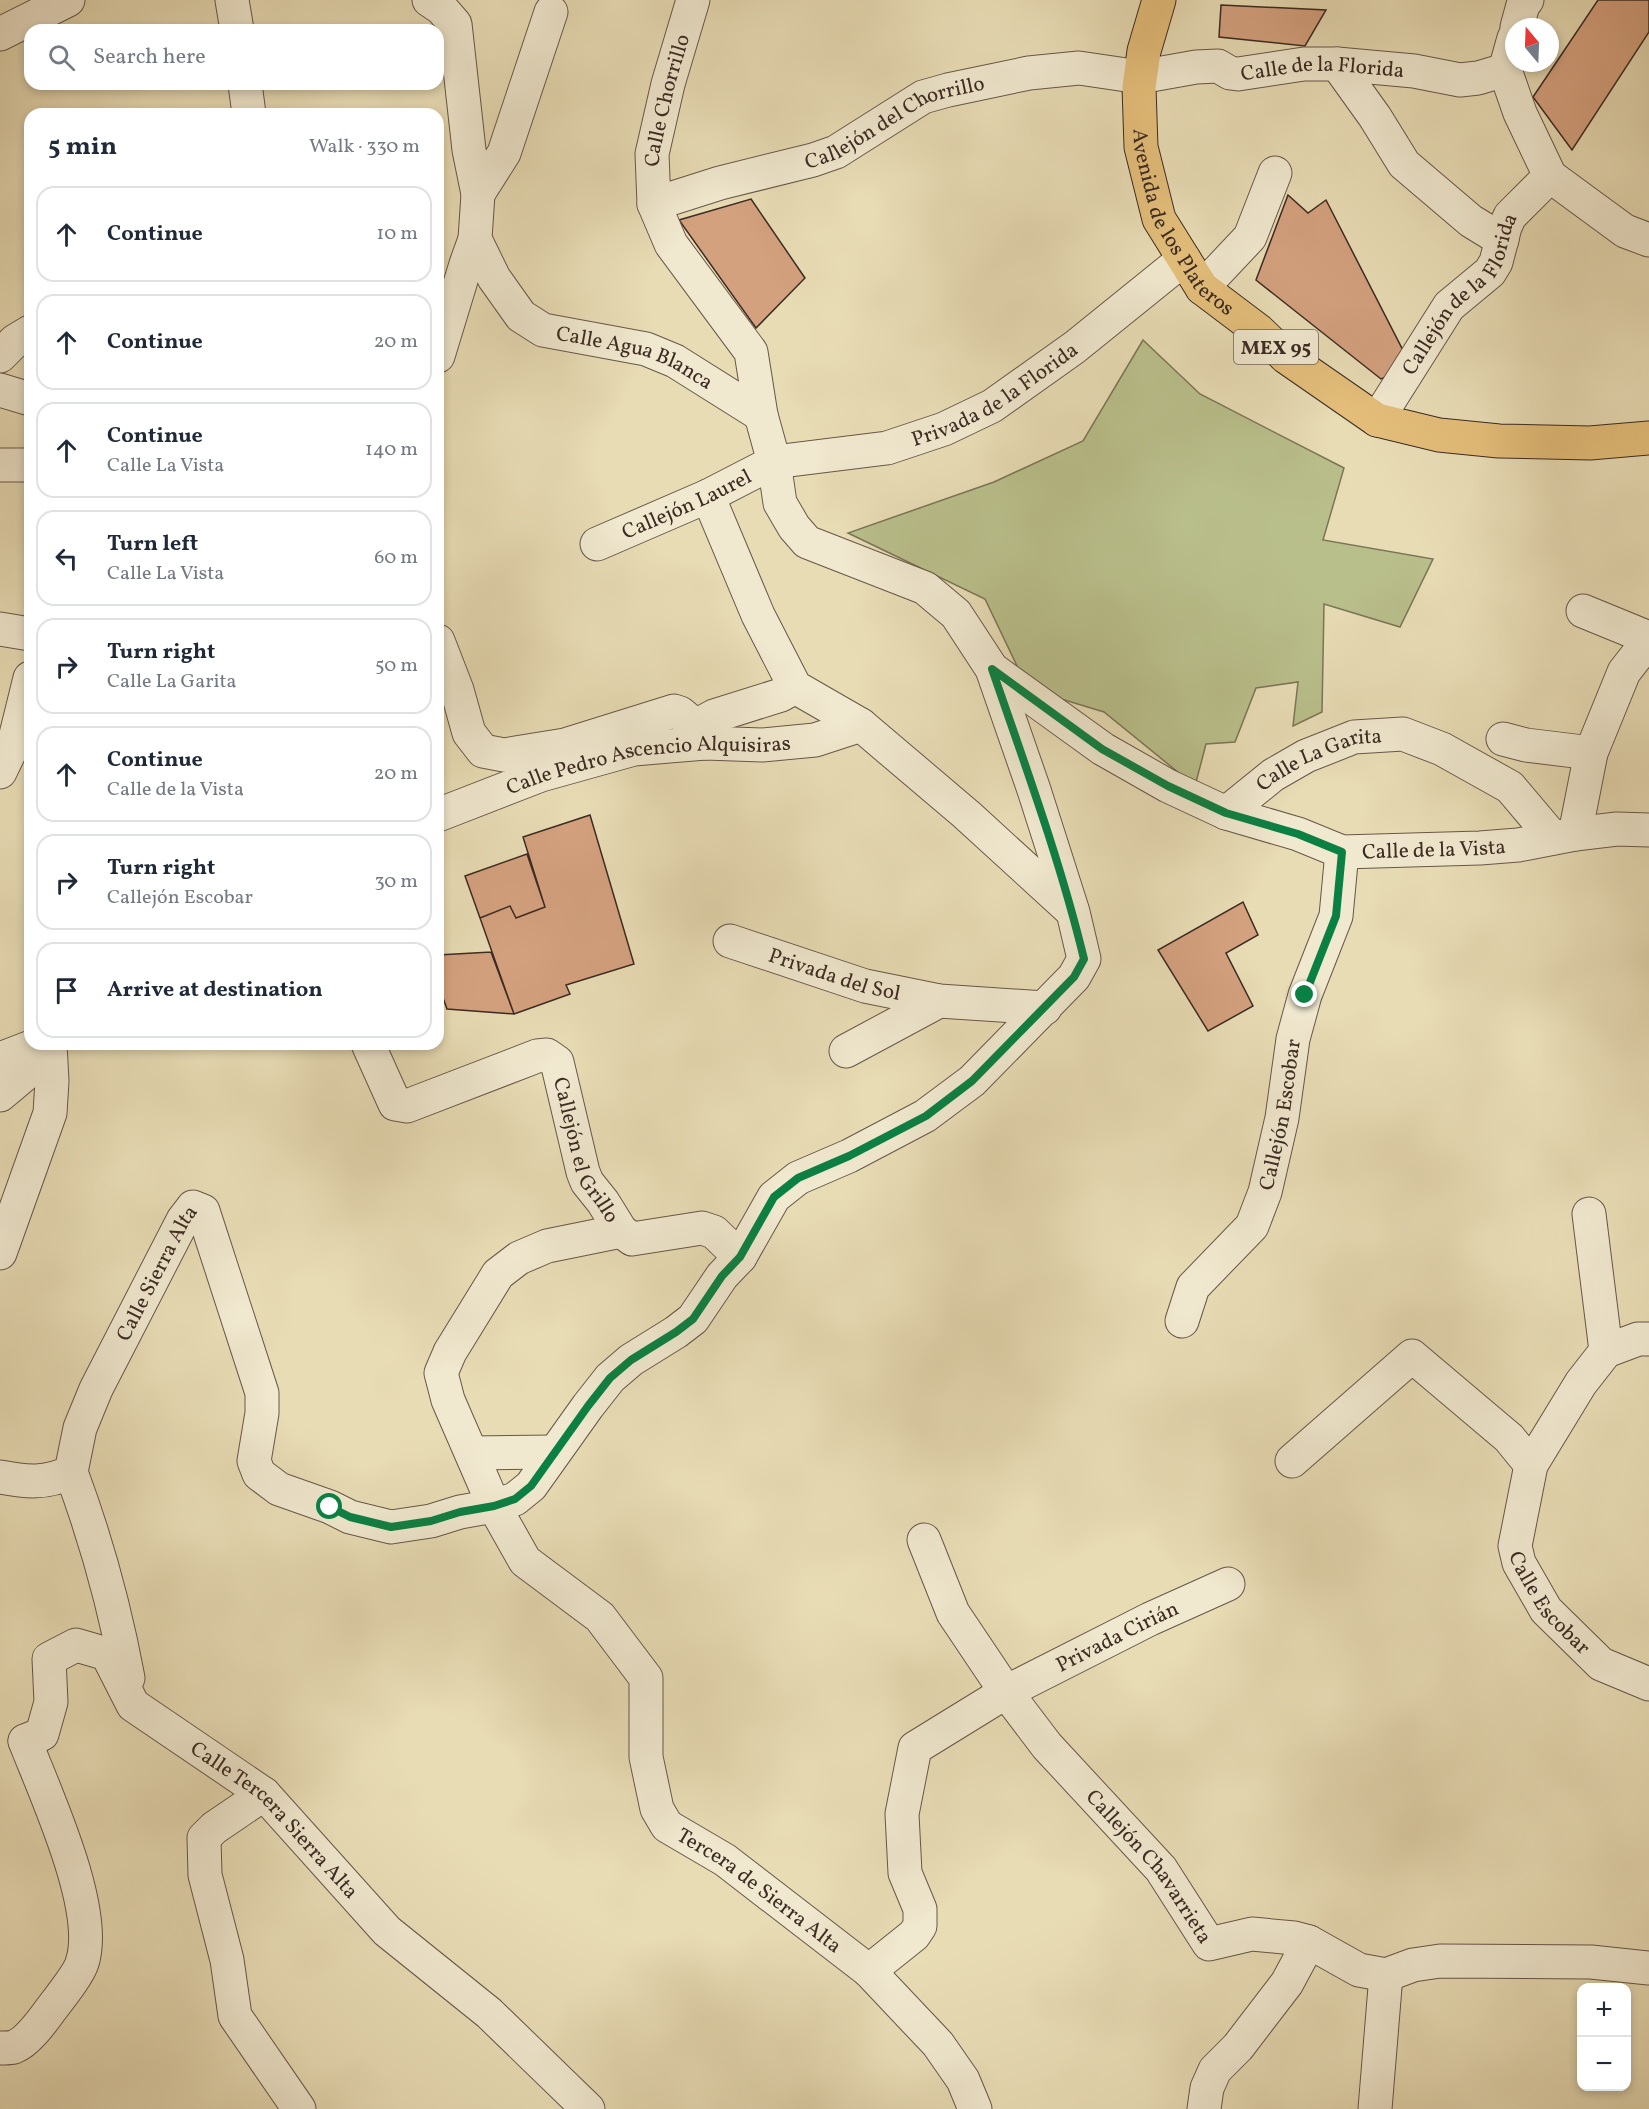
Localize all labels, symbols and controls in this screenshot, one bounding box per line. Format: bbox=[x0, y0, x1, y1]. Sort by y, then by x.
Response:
north arrow bbox=[1505, 18, 1559, 72]
search box bbox=[24, 24, 444, 90]
street label: Calle Chorrillo bbox=[639, 31, 698, 167]
icon: search bbox=[45, 41, 78, 74]
text: Search here bbox=[93, 42, 206, 73]
street label: Calle de la Florida bbox=[1239, 51, 1406, 89]
street label: Callejón del Chorrillo bbox=[802, 70, 987, 177]
street label: Avenida de los Plateros bbox=[1124, 128, 1240, 323]
text: 5 min bbox=[48, 129, 117, 165]
text: Walk · 330 m bbox=[309, 133, 420, 161]
street label: Callejón de la Florida bbox=[1396, 209, 1525, 381]
icon: ahead bbox=[50, 218, 83, 251]
text: Continue bbox=[107, 219, 203, 250]
text: 10 m bbox=[377, 220, 418, 248]
street label: Calle Agua Blanca bbox=[554, 320, 718, 397]
icon: ahead bbox=[50, 326, 83, 359]
text: Continue bbox=[107, 327, 203, 358]
text: 20 m bbox=[374, 328, 418, 356]
road number: MEX 95 bbox=[1234, 330, 1318, 364]
street label: Privada de la Florida bbox=[908, 336, 1085, 455]
text: Continue bbox=[107, 421, 203, 452]
icon: ahead bbox=[50, 434, 83, 467]
text: 140 m bbox=[365, 436, 418, 464]
text: Calle La Vista bbox=[107, 452, 224, 480]
street label: Callejón Laurel bbox=[618, 463, 757, 548]
text: Turn left bbox=[107, 529, 198, 560]
icon: left bbox=[50, 542, 83, 575]
text: 60 m bbox=[374, 544, 418, 572]
text: Calle La Vista bbox=[107, 560, 224, 588]
text: Turn right bbox=[107, 637, 215, 668]
icon: right bbox=[50, 650, 83, 683]
text: 50 m bbox=[375, 652, 418, 680]
text: Calle La Garita bbox=[107, 668, 237, 696]
street label: Calle La Garita bbox=[1250, 722, 1383, 799]
street label: Calle Pedro Ascencio Alquisiras bbox=[502, 729, 792, 803]
text: Continue bbox=[107, 745, 203, 776]
icon: ahead bbox=[50, 758, 83, 791]
text: 20 m bbox=[374, 760, 418, 788]
text: Calle de la Vista bbox=[107, 776, 244, 804]
street label: Calle de la Vista bbox=[1362, 833, 1507, 867]
text: Turn right bbox=[107, 853, 215, 884]
icon: right bbox=[50, 866, 83, 899]
text: 30 m bbox=[374, 868, 418, 896]
text: Callejón Escobar bbox=[107, 884, 253, 912]
street label: Privada del Sol bbox=[765, 942, 903, 1009]
icon: arrive bbox=[50, 974, 83, 1007]
text: Arrive at destination bbox=[107, 975, 323, 1006]
route end bbox=[1291, 981, 1317, 1007]
street label: Callejón Escobar bbox=[1253, 1037, 1309, 1193]
street label: Callejón el Grillo bbox=[545, 1074, 626, 1229]
street label: Calle Sierra Alta bbox=[110, 1199, 205, 1347]
route start bbox=[316, 1493, 342, 1519]
street label: Calle Escobar bbox=[1501, 1549, 1596, 1662]
street label: Privada Cirián bbox=[1051, 1595, 1184, 1680]
street label: Calle Tercera Sierra Alta bbox=[184, 1735, 364, 1906]
street label: Callejón Chavarrieta bbox=[1078, 1784, 1218, 1950]
street label: Tercera de Sierra Alta bbox=[671, 1822, 847, 1961]
map controls bbox=[1577, 1983, 1631, 2091]
button: + bbox=[1577, 1983, 1631, 2037]
button: − bbox=[1577, 2037, 1631, 2091]

